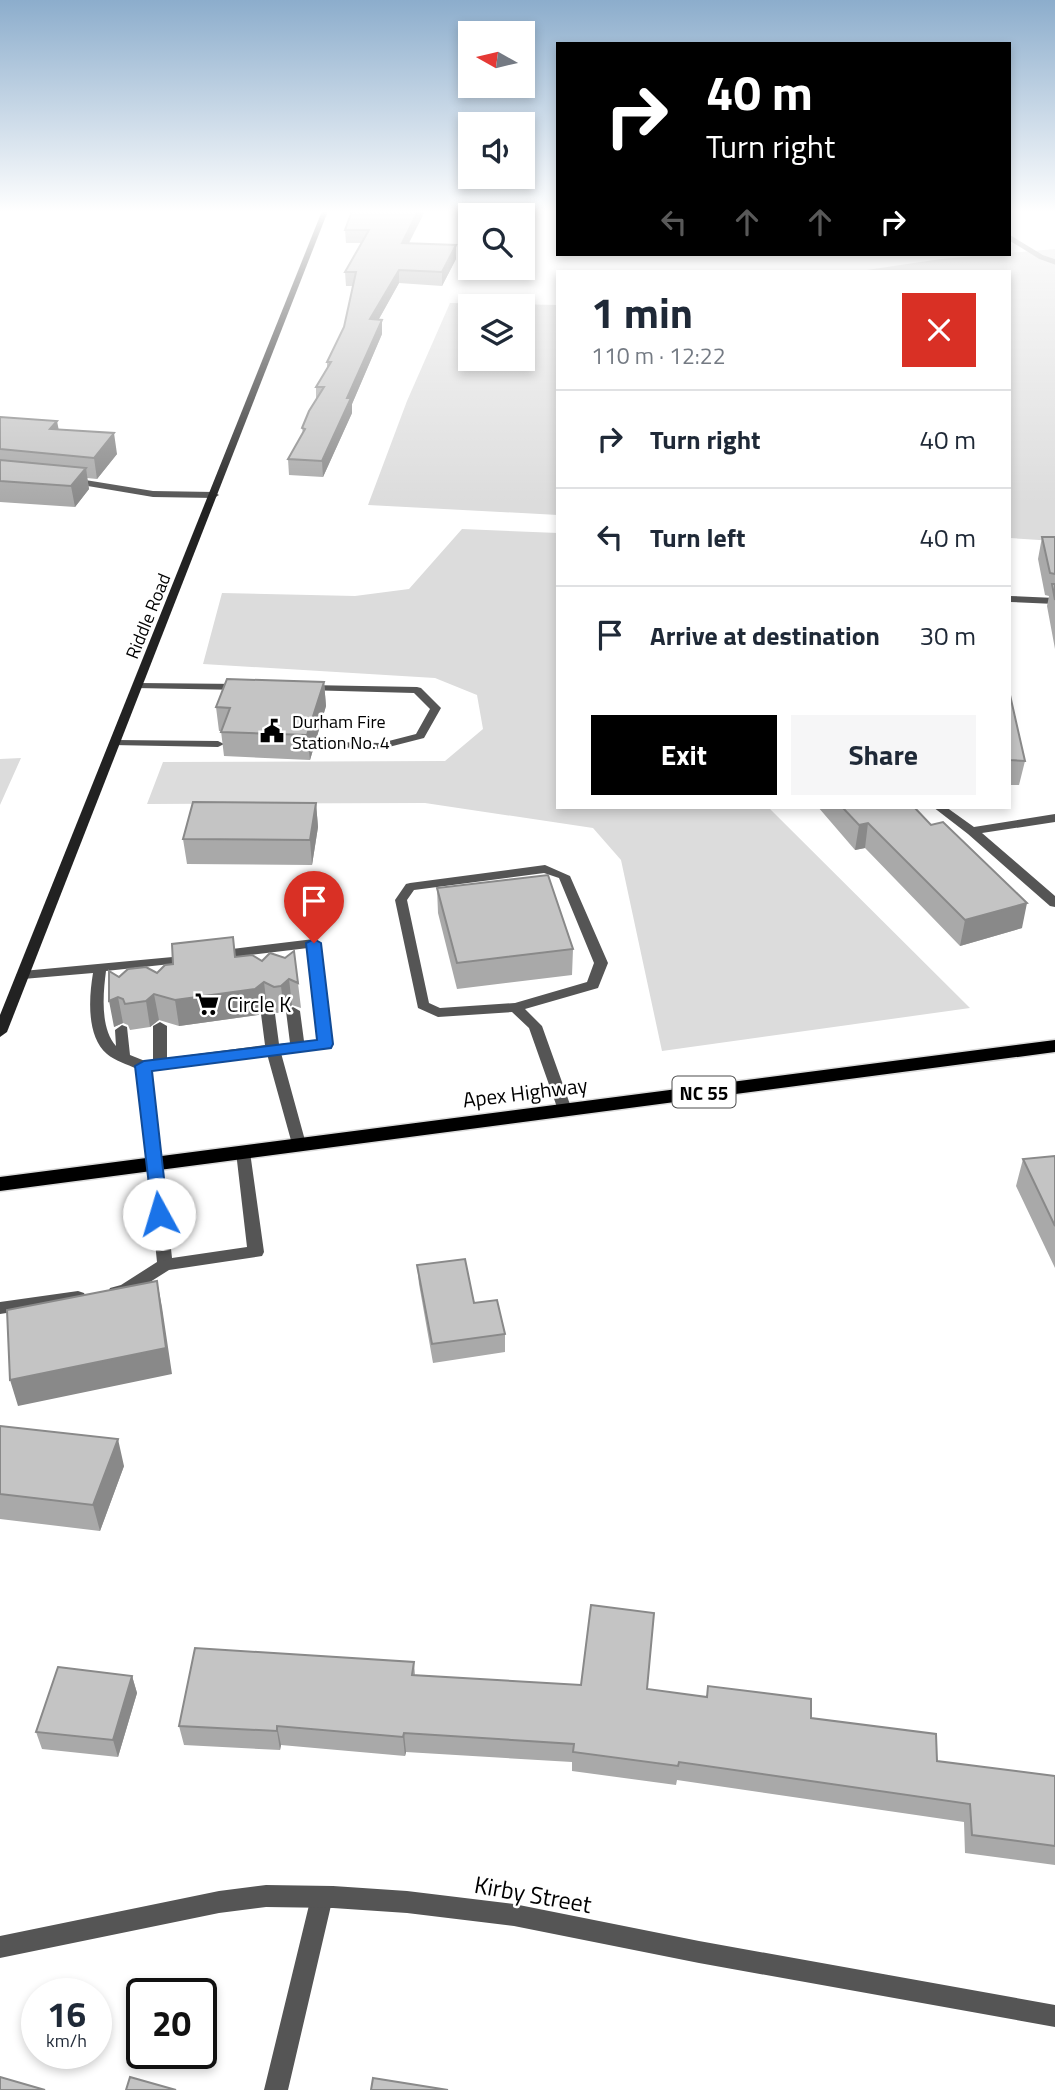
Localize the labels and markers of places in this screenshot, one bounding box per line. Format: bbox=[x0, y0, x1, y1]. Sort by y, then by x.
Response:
place label: Durham Fire Station No. 4 bbox=[292, 708, 390, 756]
public building icon: Durham Fire Station No. 4 bbox=[258, 717, 286, 745]
pin bbox=[284, 871, 344, 943]
place label: Circle K bbox=[227, 988, 291, 1020]
supermarket icon: Circle K bbox=[193, 990, 221, 1018]

